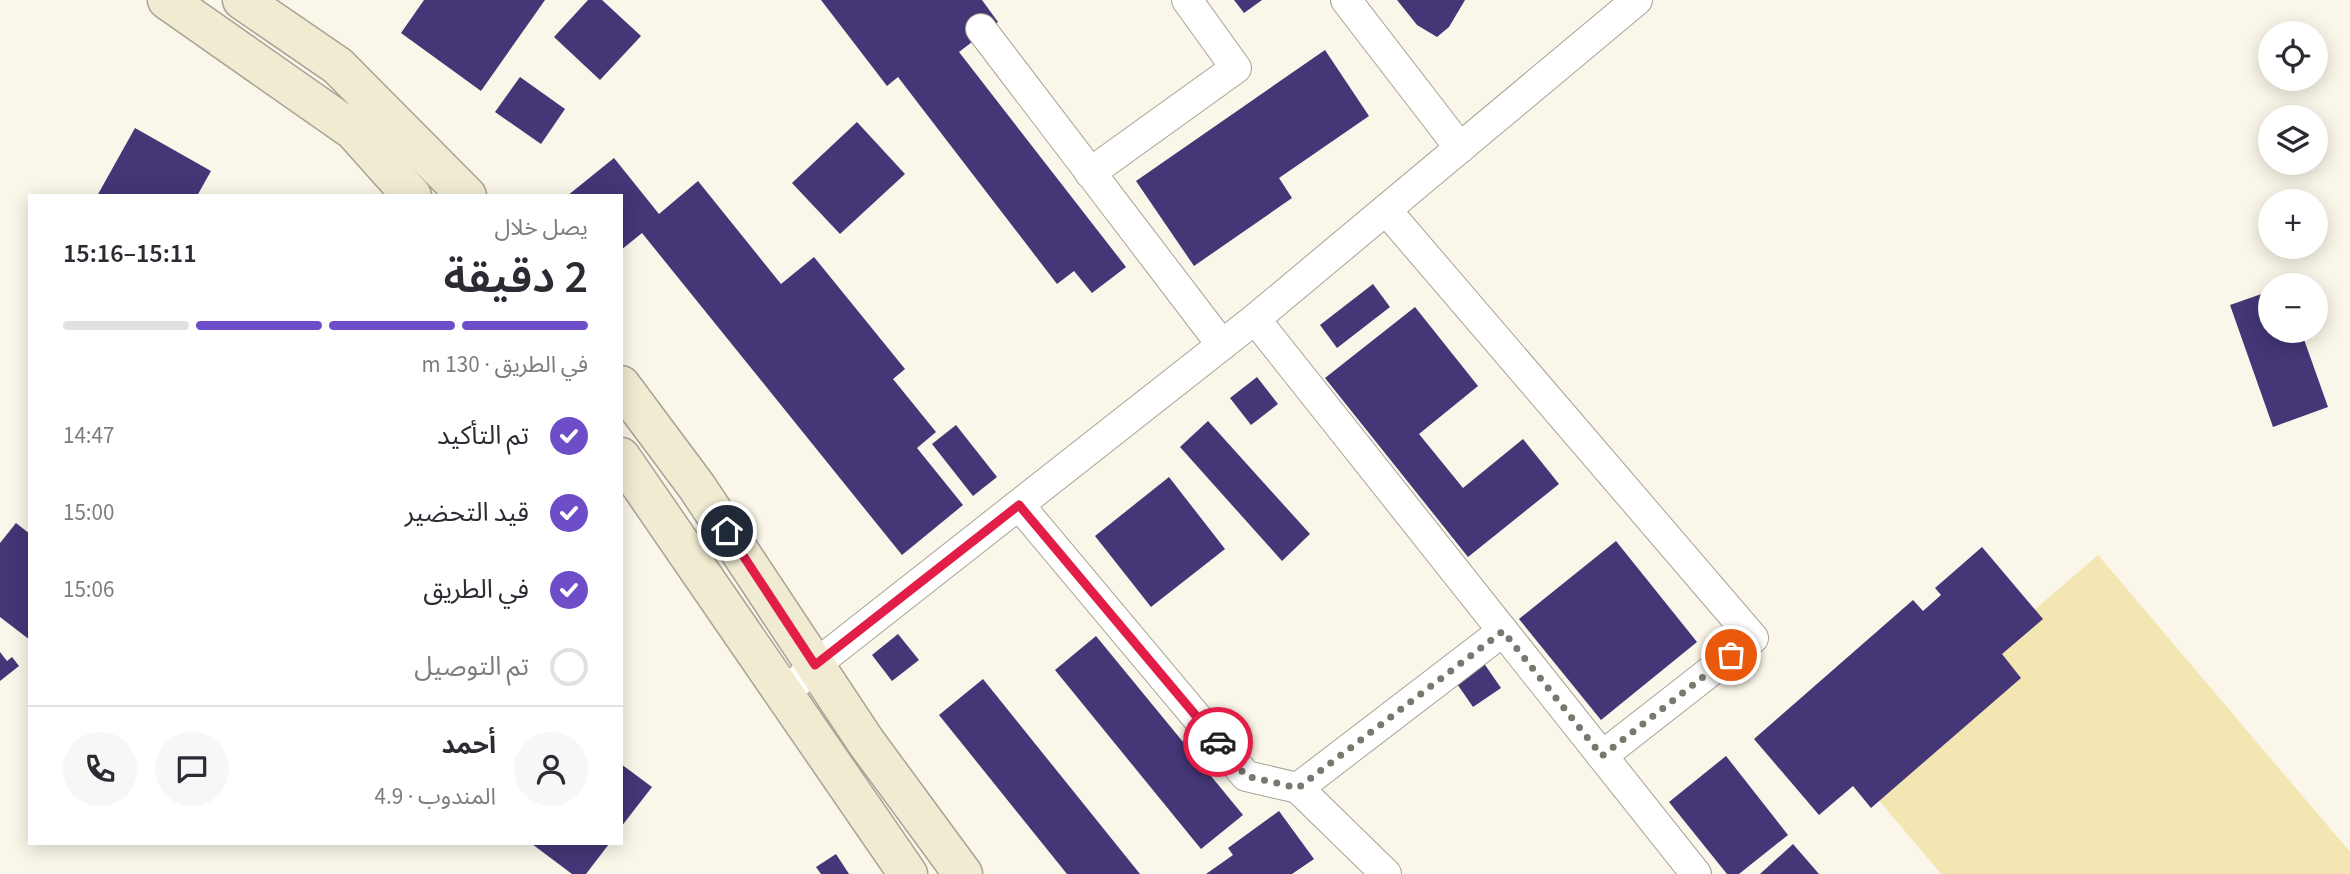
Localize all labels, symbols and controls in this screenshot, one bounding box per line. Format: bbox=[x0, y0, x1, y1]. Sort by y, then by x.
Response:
map controls bbox=[2258, 21, 2328, 343]
button: locate bbox=[2258, 21, 2328, 91]
button: layers bbox=[2258, 105, 2328, 175]
button: + bbox=[2258, 189, 2328, 259]
text: يصل خلال bbox=[495, 211, 588, 244]
text: 15:11–15:16 bbox=[63, 235, 197, 272]
text: 2 دقيقة bbox=[444, 245, 588, 310]
button: − bbox=[2258, 273, 2328, 343]
text: في الطريق · 130 m bbox=[422, 348, 588, 381]
text: تم التأكيد bbox=[437, 417, 529, 454]
icon: check bbox=[550, 417, 588, 455]
text: 14:47 bbox=[63, 419, 114, 452]
text: قيد التحضير bbox=[405, 494, 529, 531]
icon: check bbox=[550, 494, 588, 532]
text: 15:00 bbox=[63, 496, 114, 529]
pin bbox=[697, 501, 757, 561]
icon: home bbox=[708, 512, 746, 550]
text: في الطريق bbox=[423, 571, 529, 608]
icon: check bbox=[550, 571, 588, 609]
text: 15:06 bbox=[63, 573, 114, 606]
pin bbox=[1701, 625, 1761, 685]
icon: bag bbox=[1712, 636, 1750, 674]
text: تم التوصيل bbox=[414, 648, 529, 685]
courier bbox=[1183, 707, 1253, 777]
icon: car bbox=[1199, 723, 1237, 761]
text: أحمد bbox=[442, 726, 496, 763]
button: phone bbox=[63, 732, 137, 806]
button: chat bbox=[155, 732, 229, 806]
button: person bbox=[514, 732, 588, 806]
text: المندوب · 4.9 bbox=[374, 780, 496, 813]

